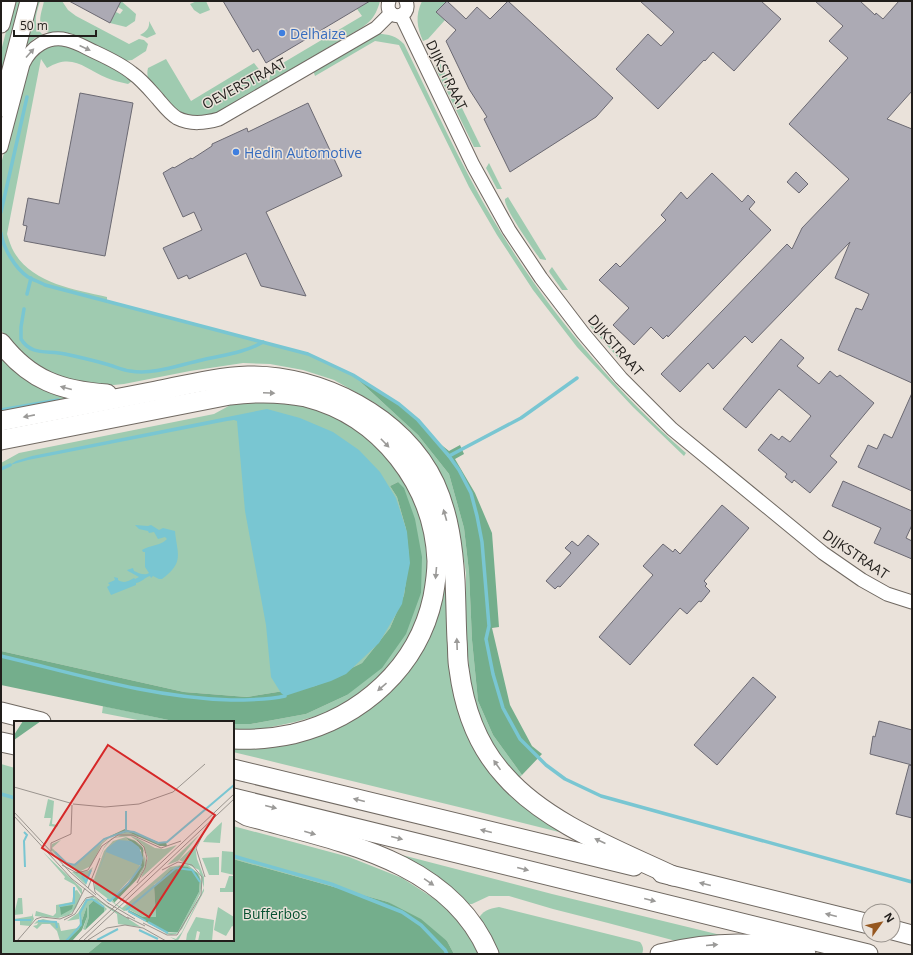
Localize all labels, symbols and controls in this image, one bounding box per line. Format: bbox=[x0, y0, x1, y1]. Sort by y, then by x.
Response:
scale bar bbox=[14, 12, 96, 38]
text: 50 m bbox=[20, 17, 48, 34]
place label: Delhaize bbox=[290, 24, 346, 43]
marker: Delhaize bbox=[277, 28, 287, 38]
street label: DIJKSTRAAT bbox=[422, 37, 472, 114]
one-way arrow bbox=[79, 45, 91, 51]
one-way arrow bbox=[26, 47, 35, 58]
street label: OEVERSTRAAT bbox=[199, 53, 290, 113]
place label: Hedin Automotive bbox=[244, 143, 362, 162]
marker: Hedin Automotive bbox=[231, 147, 241, 157]
street label: DIJKSTRAAT bbox=[584, 310, 648, 380]
one-way arrow bbox=[60, 385, 72, 391]
one-way arrow bbox=[263, 390, 276, 396]
one-way arrow bbox=[23, 413, 35, 419]
one-way arrow bbox=[381, 438, 390, 448]
one-way arrow bbox=[442, 509, 448, 521]
street label: DIJKSTRAAT bbox=[819, 525, 893, 583]
one-way arrow bbox=[433, 567, 440, 579]
one-way arrow bbox=[454, 638, 461, 650]
one-way arrow bbox=[377, 683, 387, 692]
inset map bbox=[14, 721, 234, 941]
one-way arrow bbox=[493, 760, 501, 771]
one-way arrow bbox=[353, 797, 365, 803]
one-way arrow bbox=[265, 805, 277, 811]
one-way arrow bbox=[480, 827, 492, 833]
one-way arrow bbox=[304, 830, 316, 836]
one-way arrow bbox=[391, 836, 403, 842]
one-way arrow bbox=[595, 838, 606, 844]
one-way arrow bbox=[517, 867, 530, 873]
one-way arrow bbox=[424, 878, 435, 886]
one-way arrow bbox=[699, 880, 711, 886]
one-way arrow bbox=[643, 898, 656, 904]
north arrow bbox=[861, 903, 901, 943]
park label: Bufferbos bbox=[243, 904, 307, 923]
text: N bbox=[881, 909, 899, 925]
one-way arrow bbox=[825, 912, 837, 918]
one-way arrow bbox=[706, 942, 718, 949]

